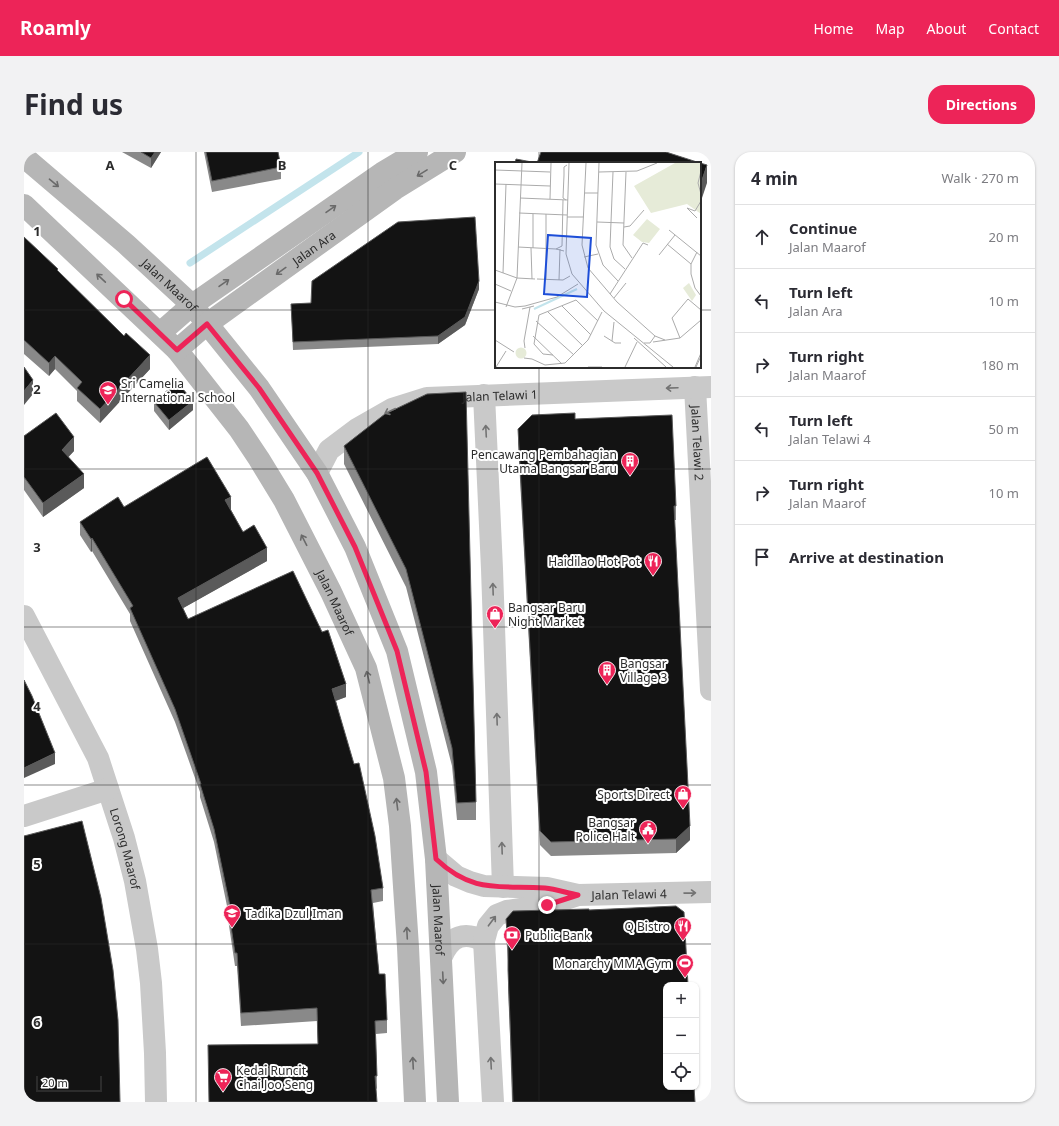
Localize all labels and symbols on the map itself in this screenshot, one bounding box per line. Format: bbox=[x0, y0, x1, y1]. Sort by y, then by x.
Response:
text: A bbox=[106, 156, 115, 174]
text: B bbox=[278, 156, 286, 174]
text: C bbox=[449, 156, 457, 174]
inset map bbox=[495, 162, 701, 368]
one-way arrow bbox=[416, 169, 428, 177]
one-way arrow bbox=[48, 178, 59, 187]
one-way arrow bbox=[325, 205, 336, 213]
text: 1 bbox=[33, 222, 41, 240]
street label: Jalan Ara bbox=[288, 226, 339, 269]
street label: Jalan Maarof bbox=[137, 254, 203, 315]
one-way arrow bbox=[276, 267, 287, 275]
one-way arrow bbox=[96, 273, 106, 282]
one-way arrow bbox=[218, 279, 229, 287]
route start bbox=[115, 290, 133, 308]
place label: Sri Camelia International School bbox=[121, 375, 235, 406]
text: 2 bbox=[33, 380, 41, 398]
school or university icon: Sri Camelia International School bbox=[98, 380, 118, 405]
one-way arrow bbox=[666, 384, 679, 392]
street label: Jalan Telawi 1 bbox=[461, 385, 538, 405]
street label: Jalan Telawi 2 bbox=[687, 404, 708, 481]
one-way arrow bbox=[385, 407, 397, 415]
one-way arrow bbox=[482, 425, 490, 438]
place label: Pencawang Pembahagian Utama Bangsar Baru bbox=[471, 446, 617, 477]
building icon: Pencawang Pembahagian Utama Bangsar Baru bbox=[620, 451, 640, 476]
one-way arrow bbox=[300, 534, 308, 546]
text: 3 bbox=[33, 538, 41, 556]
restaurant icon: Haidilao Hot Pot bbox=[643, 551, 663, 576]
place label: Haidilao Hot Pot bbox=[548, 553, 641, 570]
street label: Jalan Maarof bbox=[312, 566, 359, 639]
one-way arrow bbox=[489, 583, 497, 596]
place label: Bangsar Baru Night Market bbox=[508, 599, 585, 630]
shop icon: Bangsar Baru Night Market bbox=[485, 604, 505, 629]
place label: Bangsar Village 3 bbox=[620, 655, 667, 686]
building icon: Bangsar Village 3 bbox=[597, 660, 617, 685]
one-way arrow bbox=[364, 671, 372, 684]
text: 4 bbox=[33, 697, 41, 715]
one-way arrow bbox=[494, 713, 501, 726]
shop icon: Sports Direct bbox=[673, 784, 693, 809]
place label: Sports Direct bbox=[597, 786, 671, 803]
one-way arrow bbox=[393, 798, 401, 811]
street label: Lorong Maarof bbox=[106, 806, 145, 892]
place label: Bangsar Police Halt bbox=[576, 814, 636, 845]
public building icon: Bangsar Police Halt bbox=[638, 819, 658, 844]
one-way arrow bbox=[498, 842, 505, 855]
text: 5 bbox=[33, 855, 41, 873]
street label: Jalan Maarof bbox=[429, 883, 449, 957]
street label: Jalan Telawi 4 bbox=[590, 884, 667, 903]
one-way arrow bbox=[683, 889, 696, 897]
route end bbox=[538, 896, 556, 914]
school or university icon: Tadika Dzul Iman bbox=[222, 903, 242, 928]
place label: Tadika Dzul Iman bbox=[245, 905, 342, 922]
one-way arrow bbox=[488, 916, 496, 927]
restaurant icon: Q Bistro bbox=[673, 916, 693, 941]
place label: Q Bistro bbox=[625, 918, 670, 935]
bank icon: Public Bank bbox=[502, 925, 522, 950]
one-way arrow bbox=[403, 927, 411, 940]
place label: Public Bank bbox=[525, 927, 591, 944]
sports icon: Monarchy MMA Gym bbox=[675, 953, 695, 978]
place label: Monarchy MMA Gym bbox=[554, 955, 672, 972]
one-way arrow bbox=[439, 971, 446, 984]
text: 6 bbox=[33, 1013, 41, 1031]
one-way arrow bbox=[409, 1057, 417, 1070]
one-way arrow bbox=[487, 1057, 494, 1070]
place label: Kedai Runcit Chai Joo Seng bbox=[236, 1062, 313, 1093]
supermarket icon: Kedai Runcit Chai Joo Seng bbox=[213, 1067, 233, 1092]
scale bar bbox=[36, 1074, 102, 1093]

